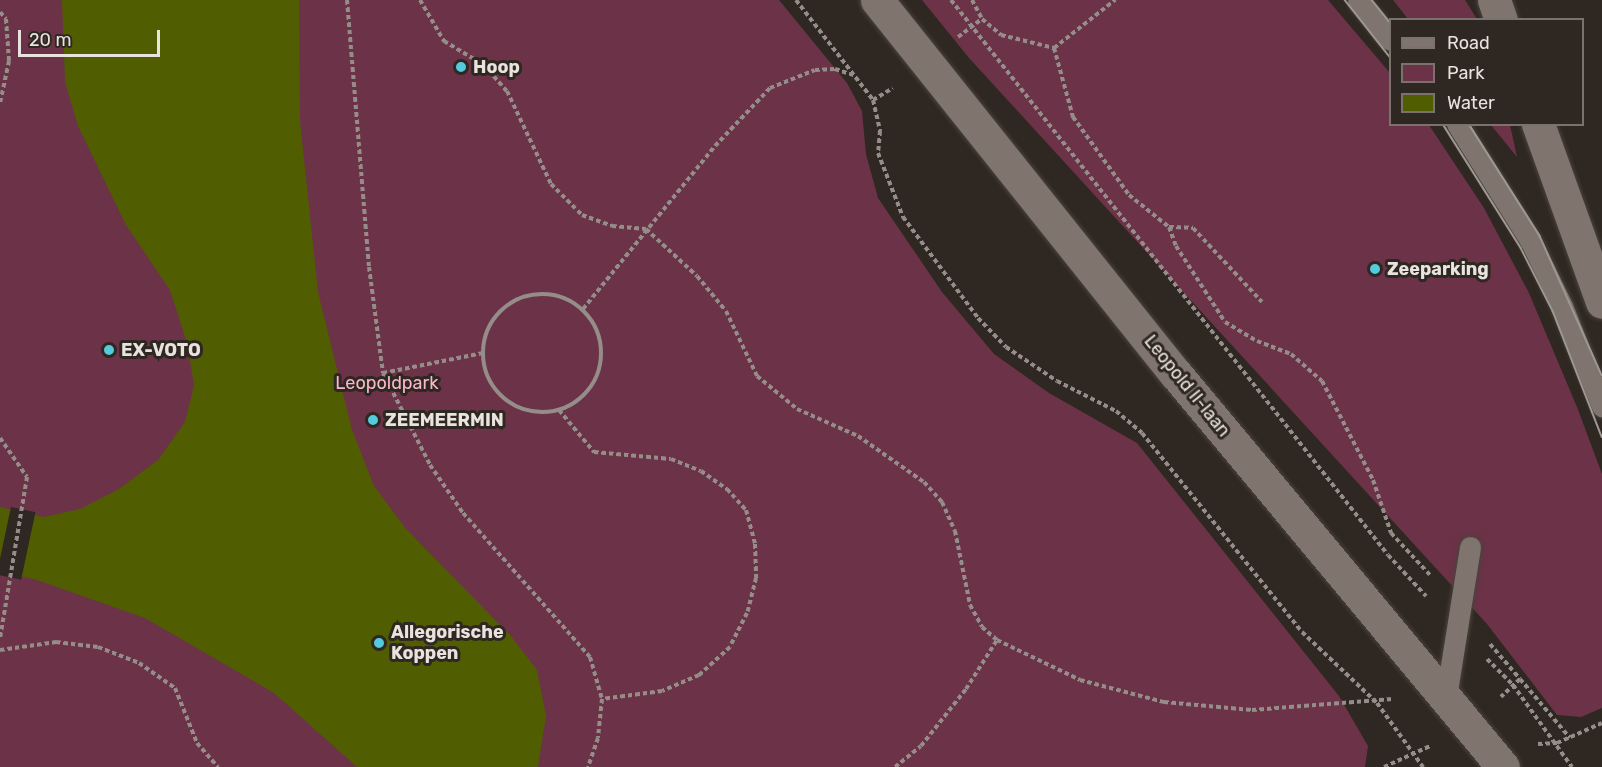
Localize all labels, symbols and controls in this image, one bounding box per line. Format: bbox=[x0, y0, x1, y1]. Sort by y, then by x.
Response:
scale bar bbox=[21, 18, 164, 56]
legend bbox=[1389, 18, 1584, 126]
text: 20 m bbox=[29, 29, 71, 51]
text: Road bbox=[1447, 32, 1490, 54]
place label: Hoop bbox=[473, 56, 520, 78]
marker: Hoop bbox=[454, 60, 468, 74]
text: Park bbox=[1447, 62, 1484, 84]
text: Water bbox=[1447, 92, 1495, 114]
place label: Zeeparking bbox=[1387, 258, 1489, 280]
marker: Zeeparking bbox=[1368, 262, 1382, 276]
street label: Leopold II-laan bbox=[1139, 331, 1235, 441]
place label: EX-VOTO bbox=[121, 339, 201, 361]
marker: EX-VOTO bbox=[102, 343, 116, 357]
park label: Leopoldpark bbox=[335, 372, 439, 394]
place label: ZEEMEERMIN bbox=[385, 409, 504, 431]
marker: ZEEMEERMIN bbox=[366, 413, 380, 427]
place label: Allegorische Koppen bbox=[391, 622, 504, 664]
marker: Allegorische Koppen bbox=[372, 636, 386, 650]

